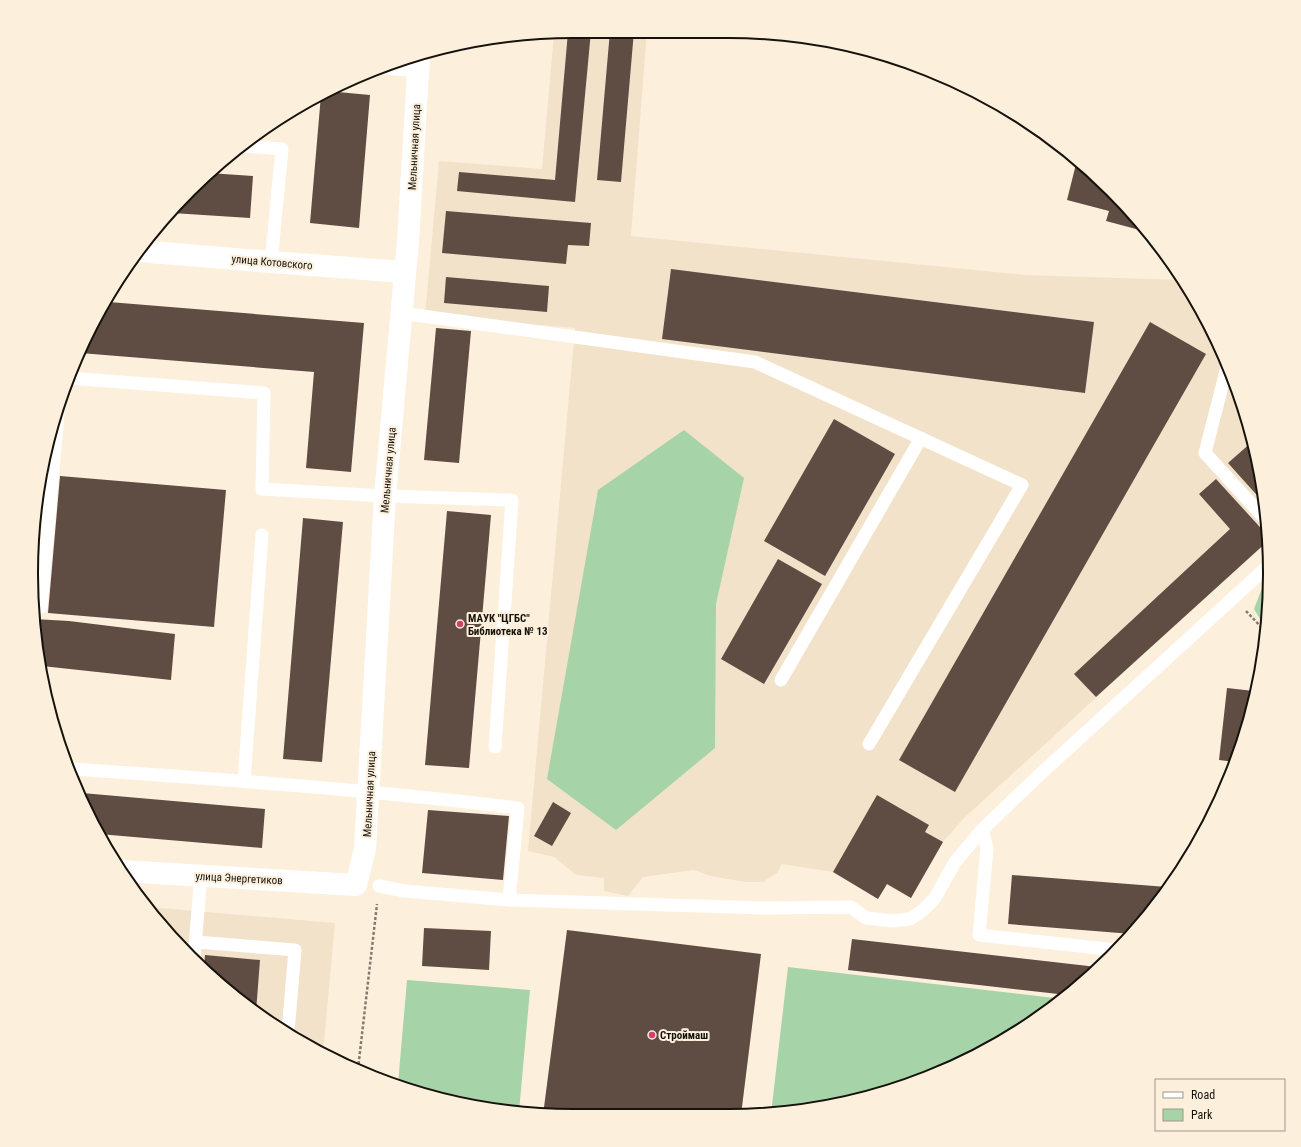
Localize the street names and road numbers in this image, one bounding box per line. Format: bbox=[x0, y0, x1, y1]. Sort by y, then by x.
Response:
street label: Мельничная улица bbox=[406, 104, 423, 190]
street label: улица Котовского bbox=[231, 252, 314, 273]
street label: Мельничная улица bbox=[378, 427, 399, 514]
street label: Мельничная улица bbox=[361, 751, 378, 837]
street label: улица Энергетиков bbox=[195, 870, 283, 887]

